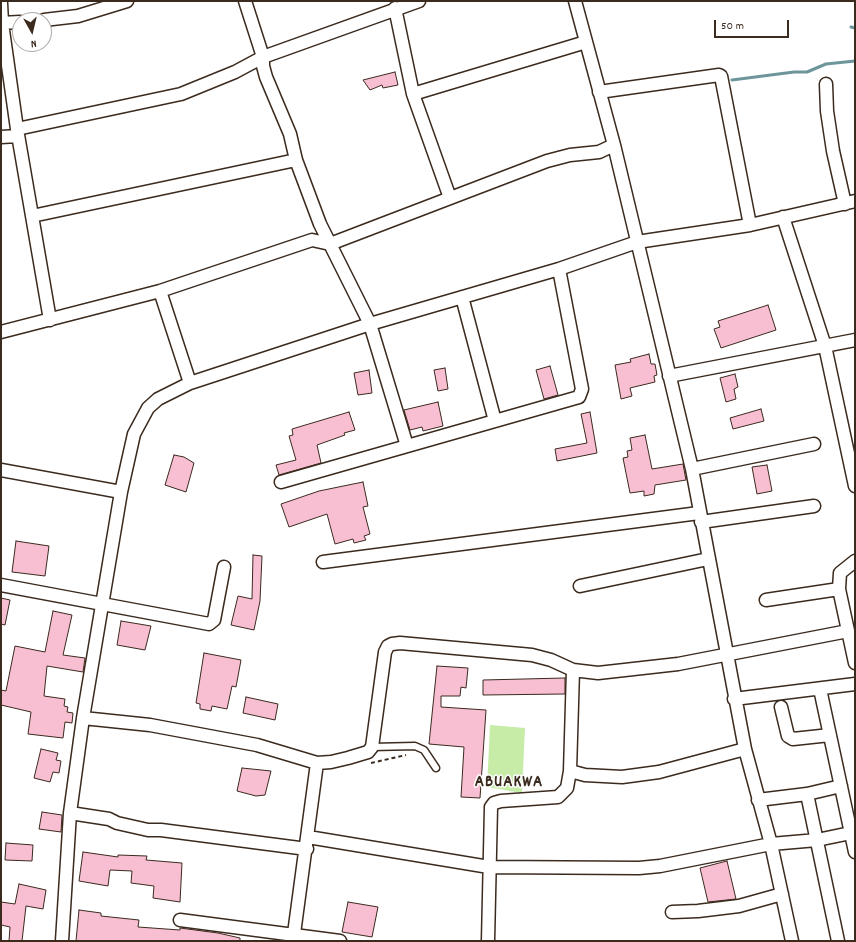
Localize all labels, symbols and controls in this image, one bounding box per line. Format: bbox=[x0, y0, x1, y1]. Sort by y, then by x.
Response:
north arrow bbox=[12, 12, 52, 52]
scale bar bbox=[716, 12, 791, 38]
text: 50 m bbox=[721, 18, 744, 35]
text: N bbox=[30, 35, 37, 51]
district label: ABUAKWA bbox=[475, 774, 543, 794]

